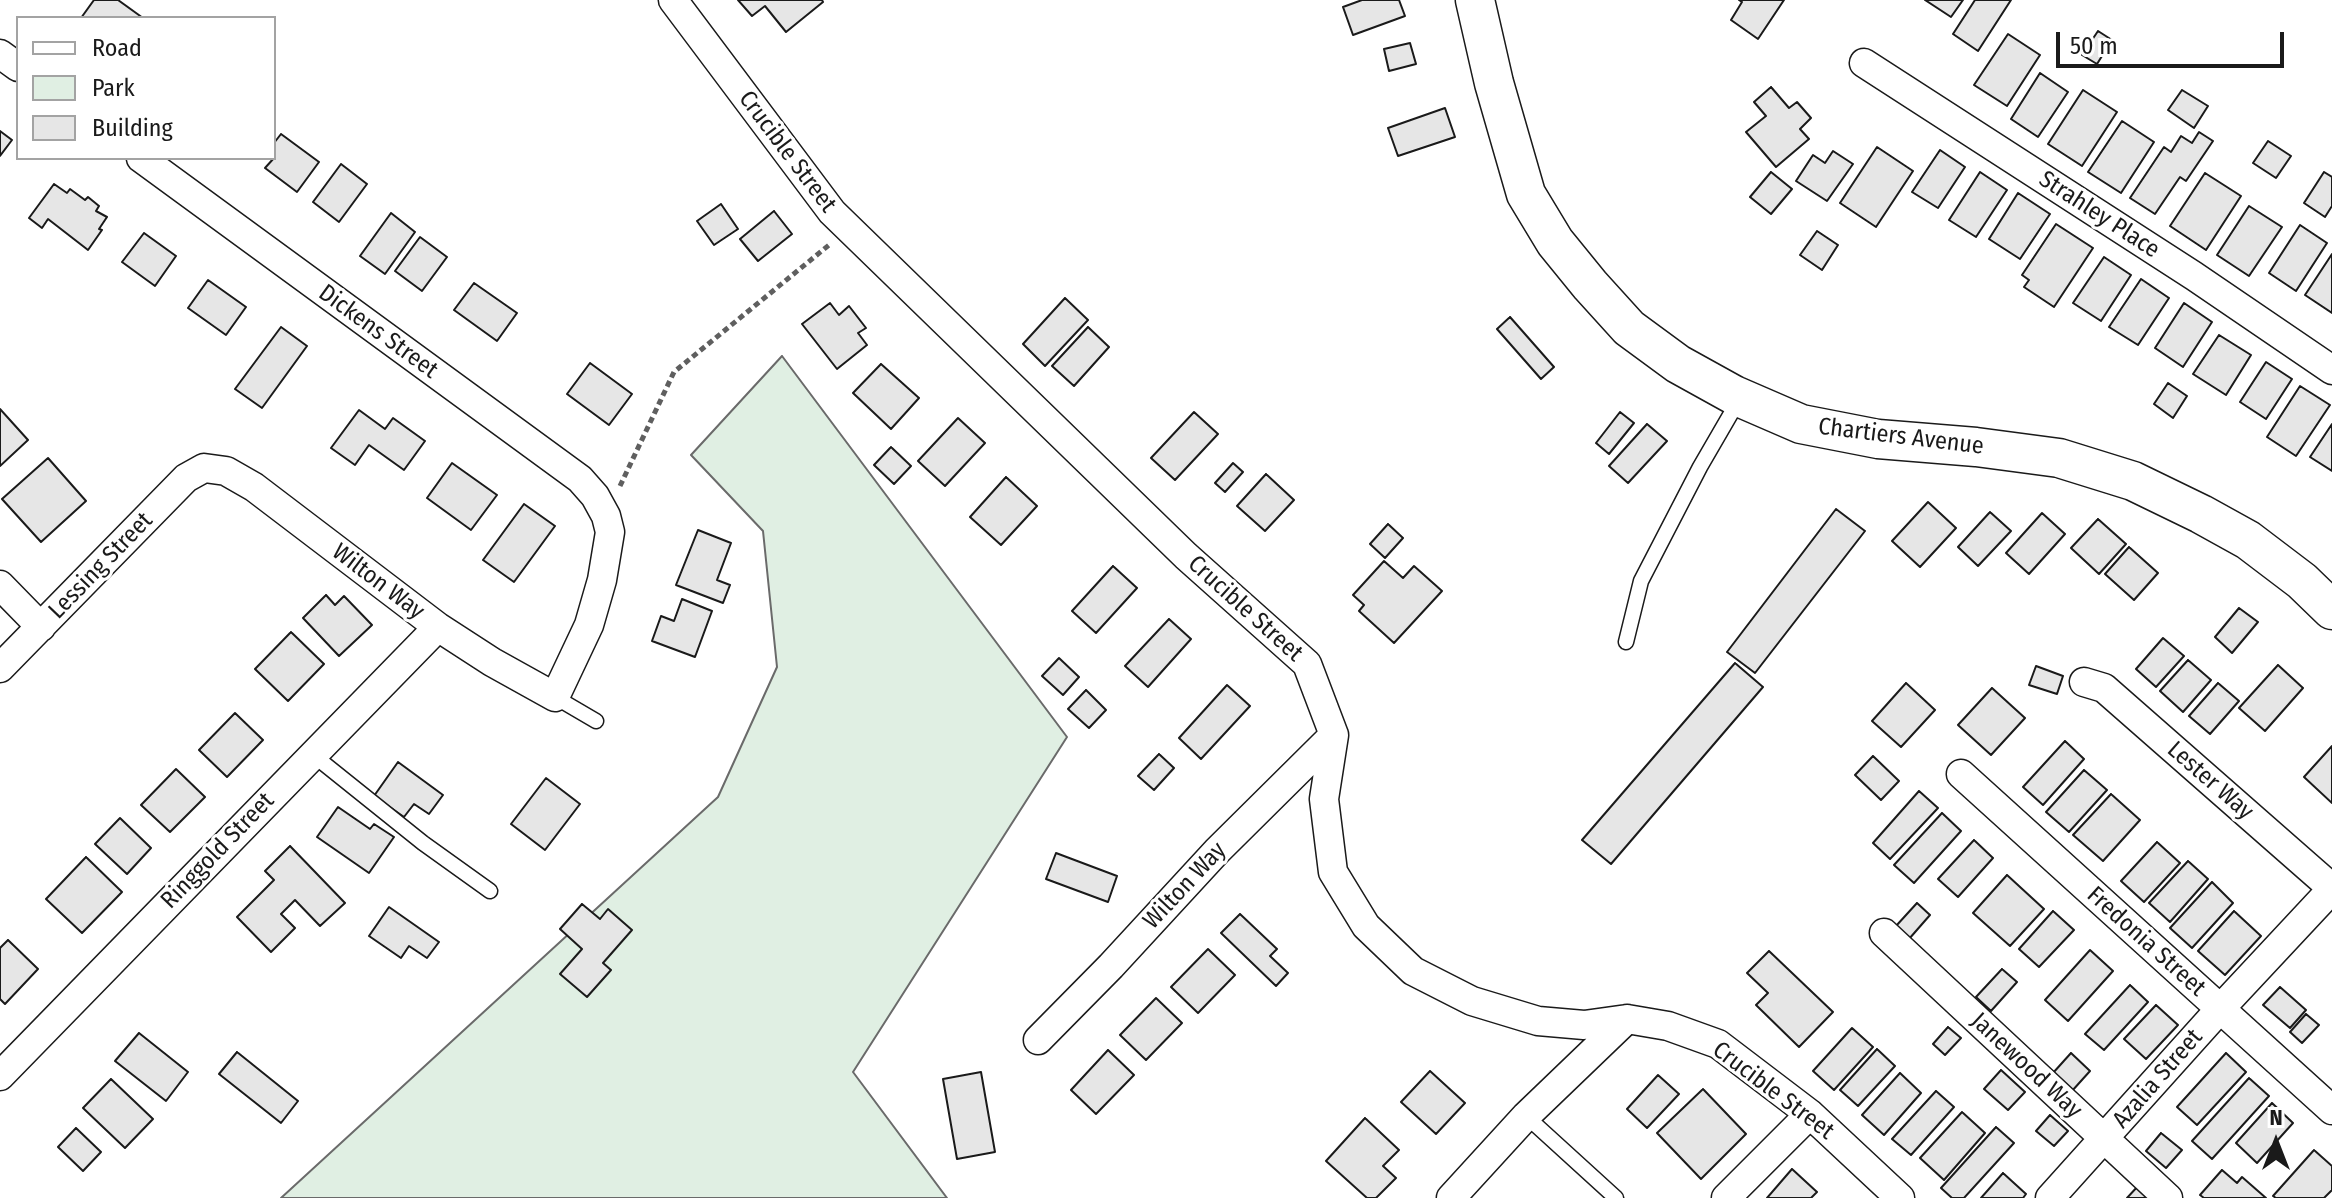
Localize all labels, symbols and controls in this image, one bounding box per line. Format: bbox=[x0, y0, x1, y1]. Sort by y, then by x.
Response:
legend bbox=[16, 16, 276, 160]
scale bar bbox=[2060, 16, 2288, 66]
text: 50 m bbox=[2070, 32, 2118, 60]
text: Road bbox=[92, 34, 142, 62]
text: Park bbox=[92, 74, 135, 102]
street label: Crucible Street bbox=[732, 86, 842, 218]
text: Building bbox=[92, 114, 173, 142]
street label: Strahley Place bbox=[2033, 165, 2165, 265]
street label: Dickens Street bbox=[313, 279, 443, 385]
street label: Chartiers Avenue bbox=[1817, 413, 1985, 461]
street label: Lessing Street bbox=[43, 507, 159, 625]
street label: Wilton Way bbox=[326, 538, 430, 626]
street label: Crucible Street bbox=[1182, 550, 1308, 668]
street label: Lester Way bbox=[2161, 736, 2259, 826]
street label: Ringgold Street bbox=[155, 787, 281, 915]
street label: Wilton Way bbox=[1138, 837, 1232, 935]
street label: Fredonia Street bbox=[2081, 881, 2211, 1003]
street label: Janewood Way bbox=[1964, 1007, 2088, 1125]
street label: Azalia Street bbox=[2107, 1023, 2209, 1135]
street label: Crucible Street bbox=[1707, 1036, 1839, 1146]
north arrow bbox=[2236, 1102, 2316, 1182]
text: N bbox=[2269, 1104, 2283, 1131]

